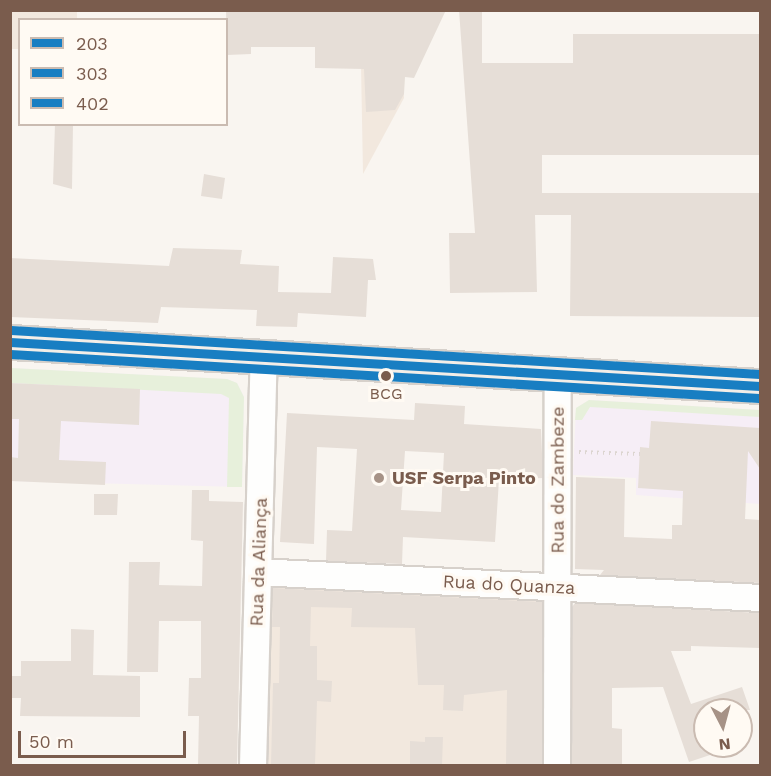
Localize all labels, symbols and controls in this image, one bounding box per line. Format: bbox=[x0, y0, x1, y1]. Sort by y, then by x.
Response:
legend bbox=[18, 18, 228, 126]
text: 203 bbox=[76, 33, 108, 54]
text: 303 bbox=[76, 63, 108, 84]
text: 402 bbox=[76, 93, 109, 114]
marker: BCG bbox=[380, 370, 392, 382]
place label: BCG bbox=[369, 384, 403, 404]
street label: Rua do Zambeze bbox=[547, 406, 569, 554]
place label: USF Serpa Pinto bbox=[392, 467, 536, 489]
marker: USF Serpa Pinto bbox=[370, 469, 388, 487]
street label: Rua da Aliança bbox=[246, 496, 272, 628]
street label: Rua do Quanza bbox=[442, 571, 576, 599]
north arrow bbox=[693, 698, 753, 758]
scale bar bbox=[21, 719, 189, 757]
text: 50 m bbox=[29, 731, 74, 752]
text: N bbox=[718, 734, 732, 754]

